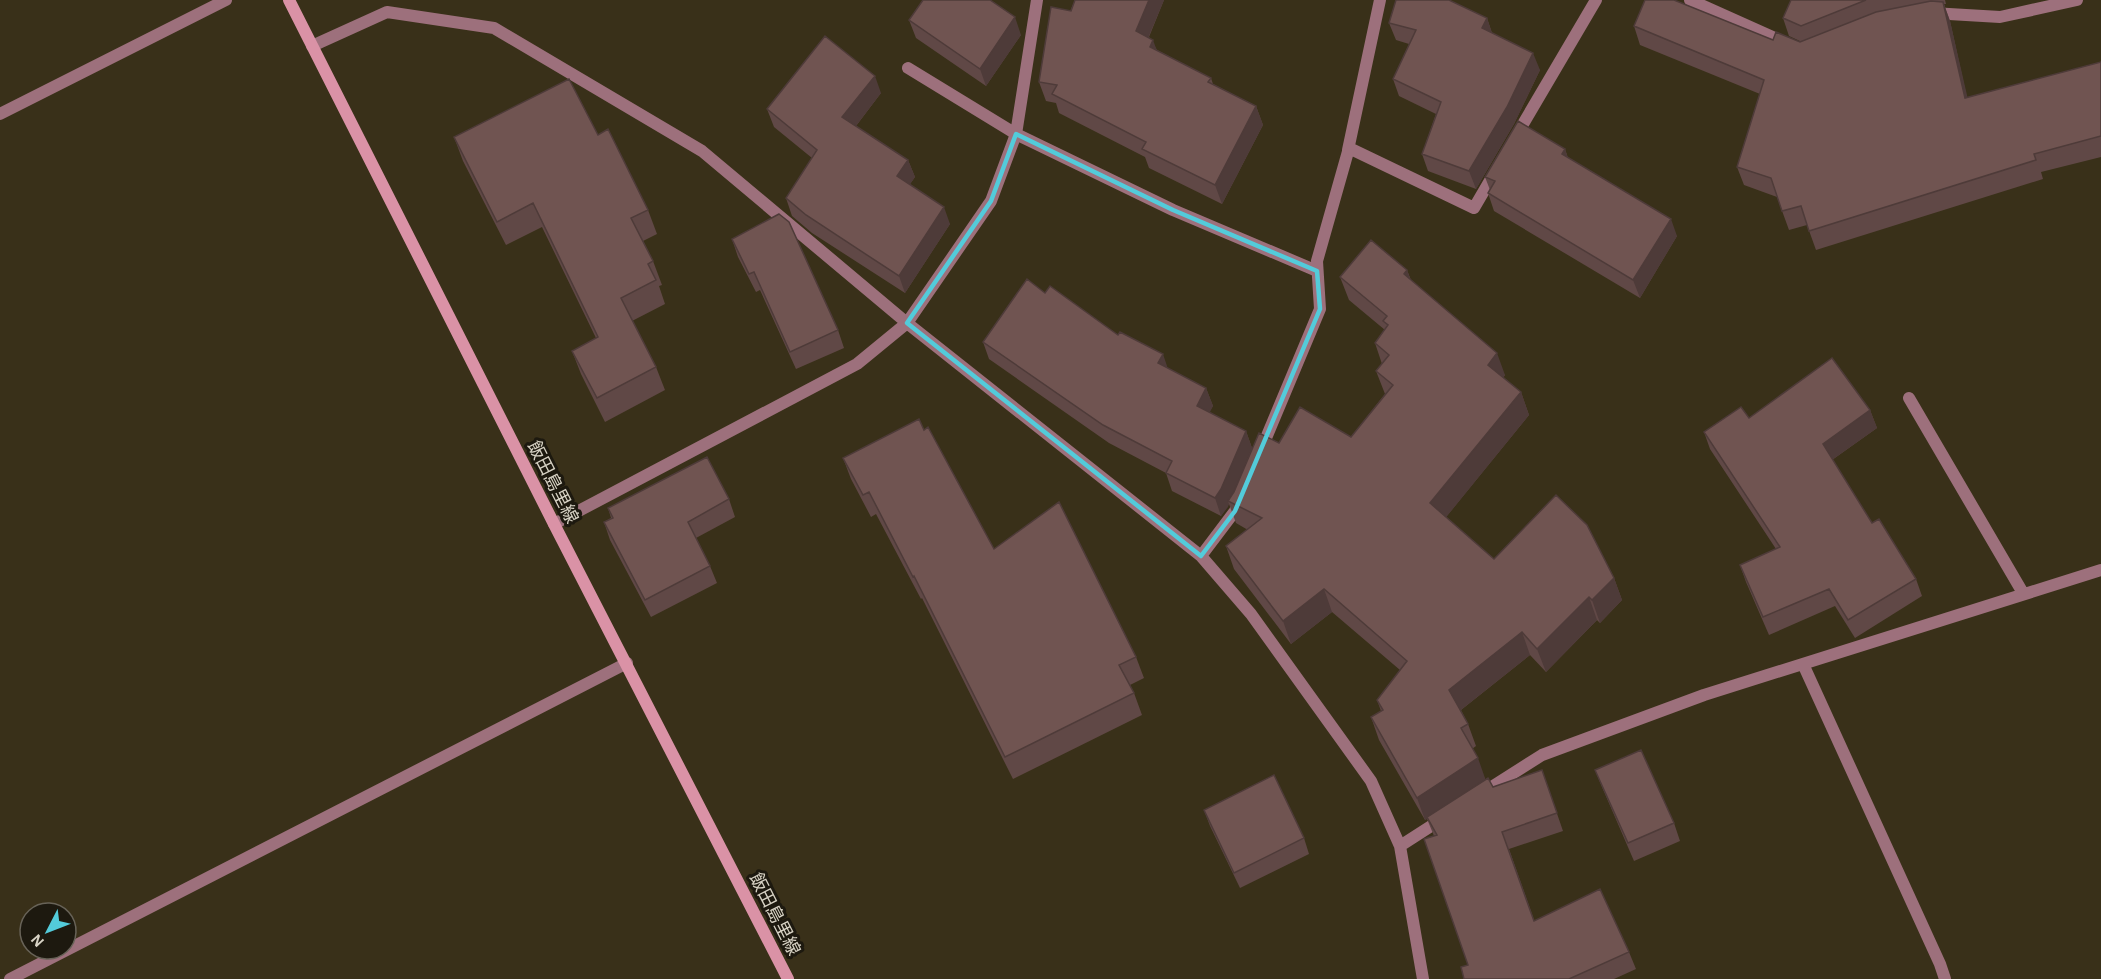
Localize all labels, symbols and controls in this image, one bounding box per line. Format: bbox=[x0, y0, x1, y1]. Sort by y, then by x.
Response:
street label: 飯田島里線 bbox=[524, 437, 582, 527]
street label: 飯田島里線 bbox=[746, 869, 804, 959]
north arrow bbox=[18, 901, 78, 961]
text: N bbox=[28, 931, 47, 950]

